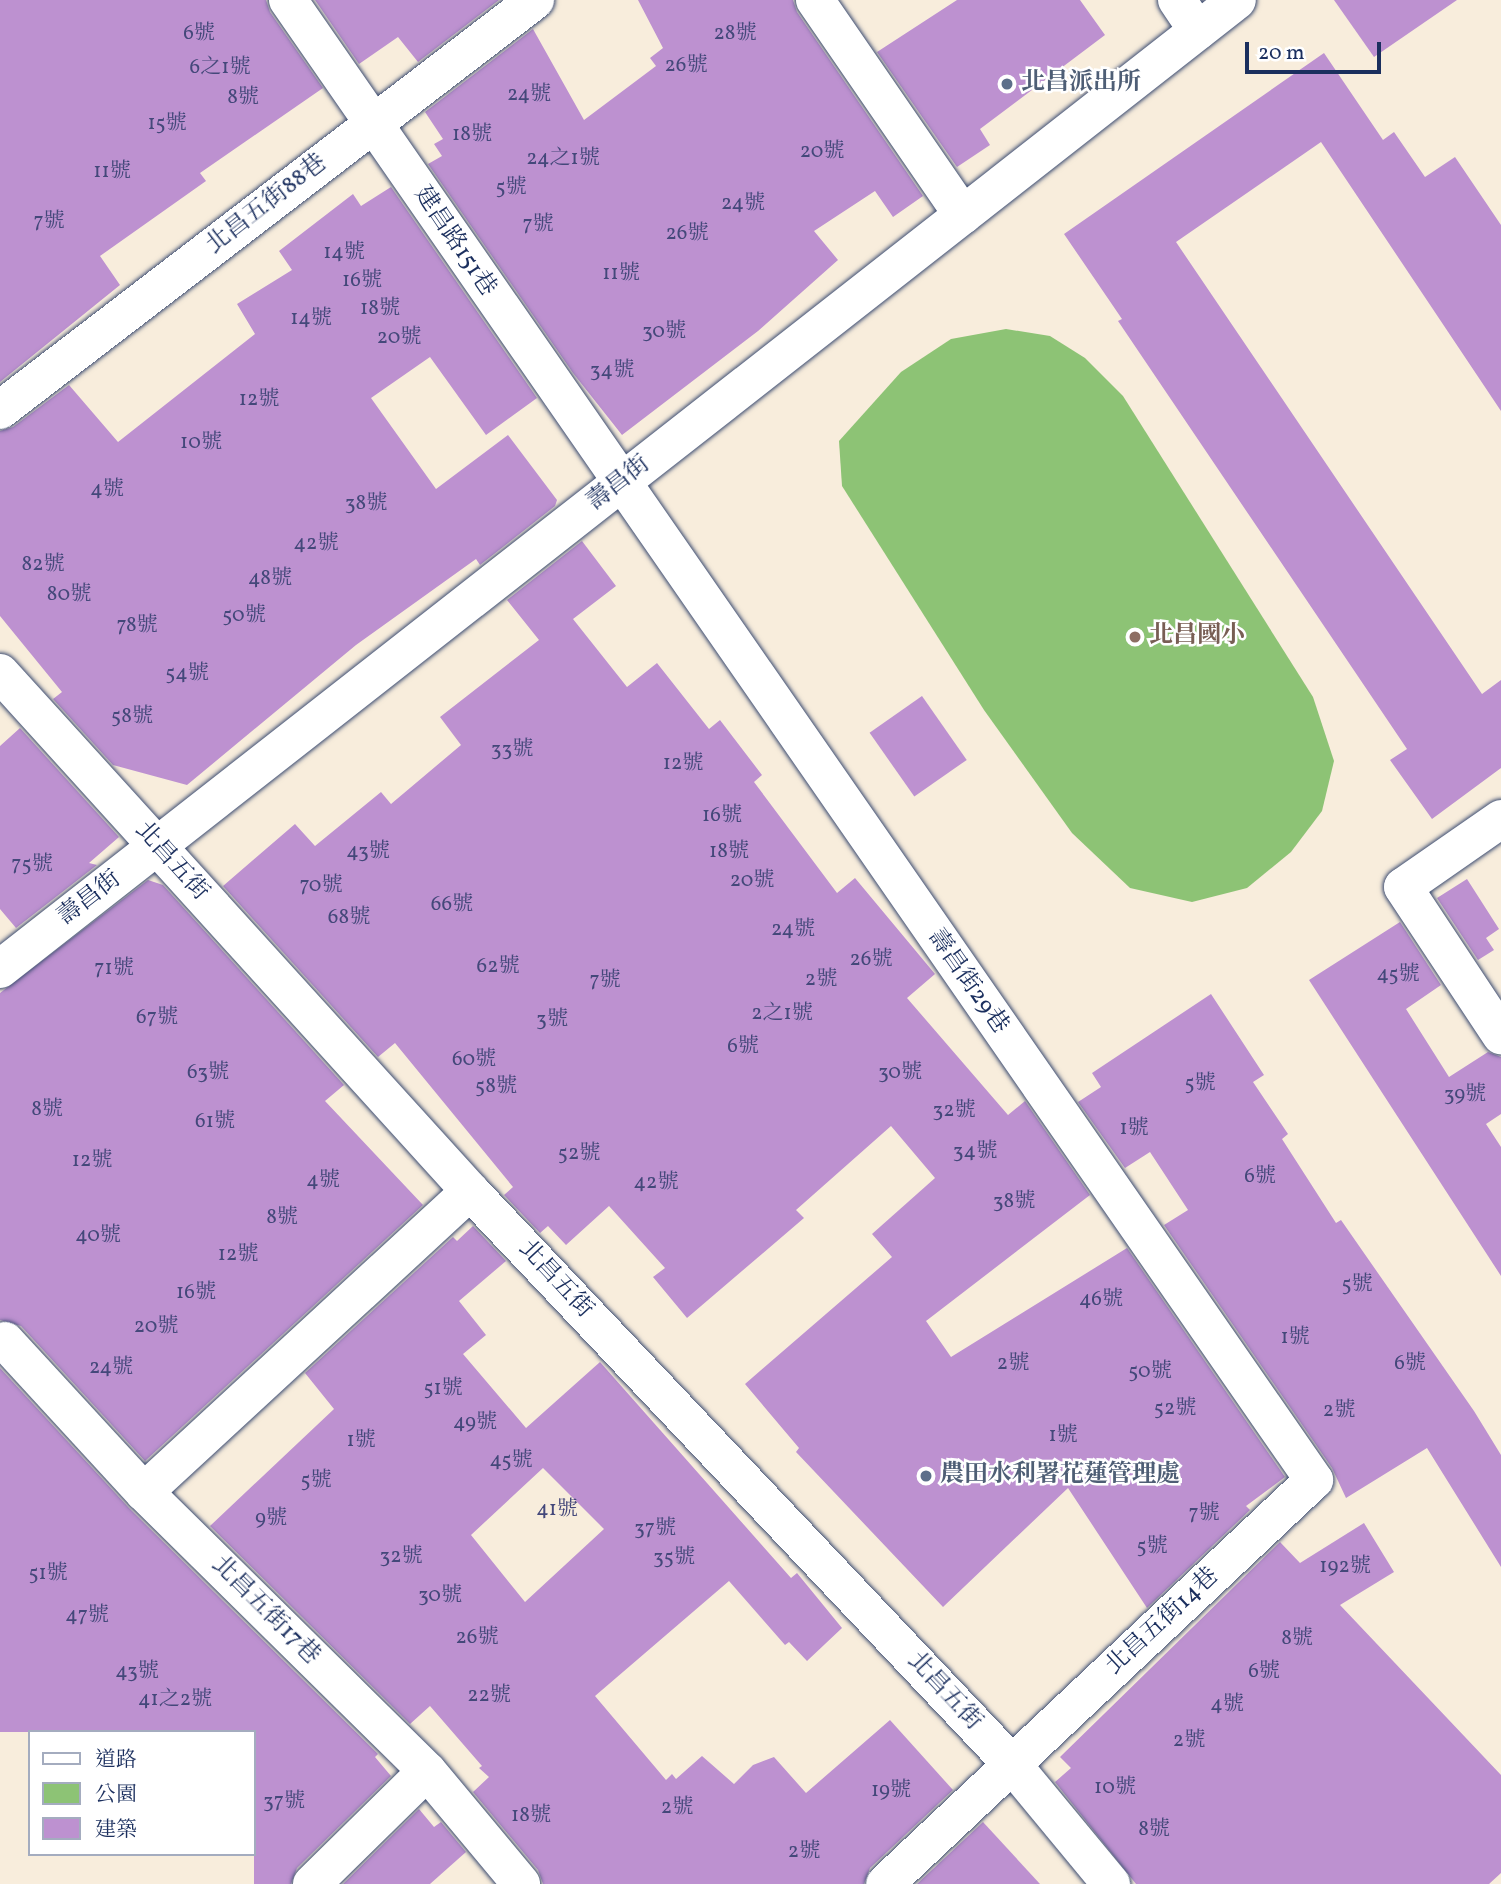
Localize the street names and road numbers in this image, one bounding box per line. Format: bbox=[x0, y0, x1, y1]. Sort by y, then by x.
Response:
street label: 北昌五街88巷 bbox=[201, 149, 333, 261]
street label: 建昌路151巷 bbox=[407, 182, 501, 302]
street label: 壽昌街 bbox=[582, 450, 656, 518]
street label: 北昌五街 bbox=[128, 817, 214, 907]
street label: 壽昌街 bbox=[53, 865, 127, 933]
street label: 壽昌街29巷 bbox=[920, 924, 1014, 1040]
street label: 北昌五街 bbox=[512, 1235, 598, 1325]
street label: 北昌五街17巷 bbox=[205, 1551, 325, 1671]
street label: 北昌五街14巷 bbox=[1101, 1562, 1225, 1682]
street label: 北昌五街 bbox=[901, 1647, 987, 1737]

